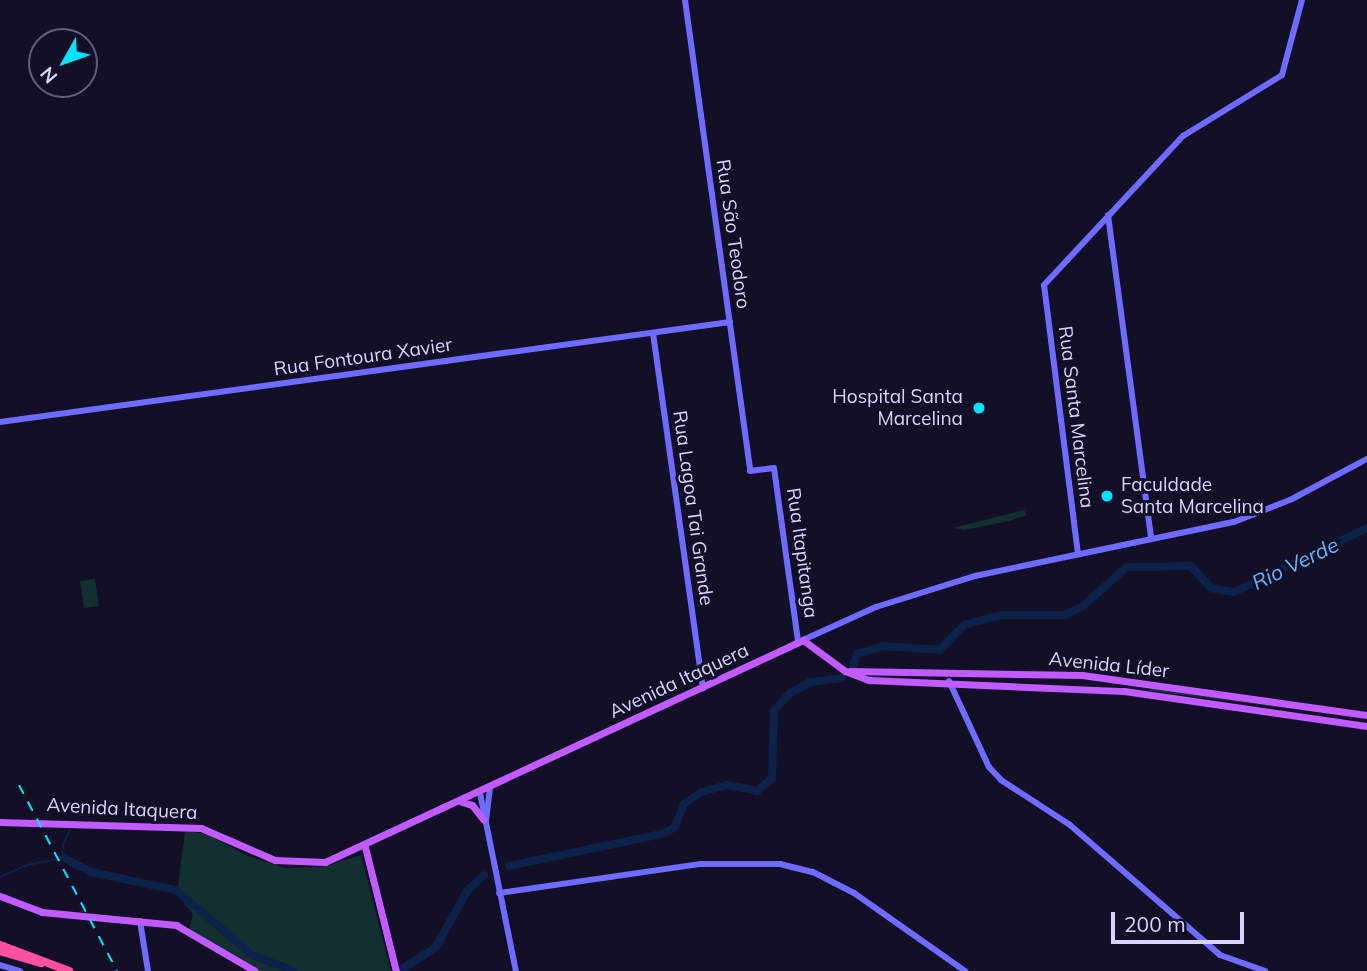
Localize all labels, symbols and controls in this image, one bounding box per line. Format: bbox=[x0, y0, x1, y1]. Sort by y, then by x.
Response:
north arrow bbox=[28, 28, 98, 98]
text: N bbox=[35, 62, 62, 88]
street label: Rua São Teodoro bbox=[711, 158, 755, 310]
street label: Rua Santa Marcelina bbox=[1054, 325, 1098, 509]
street label: Rua Fontoura Xavier bbox=[272, 333, 454, 381]
place label: Hospital Santa Marcelina bbox=[832, 386, 963, 430]
marker: Hospital Santa Marcelina bbox=[969, 398, 989, 418]
street label: Rua Lagoa Tai Grande bbox=[668, 409, 718, 607]
place label: Faculdade Santa Marcelina bbox=[1121, 474, 1264, 518]
street label: Rua Itapitanga bbox=[782, 486, 822, 620]
marker: Faculdade Santa Marcelina bbox=[1099, 488, 1115, 504]
water label: Rio Verde bbox=[1248, 531, 1342, 595]
street label: Avenida Itaquera bbox=[606, 639, 752, 723]
street label: Avenida Líder bbox=[1048, 647, 1170, 683]
street label: Avenida Itaquera bbox=[46, 794, 198, 824]
scale bar bbox=[1115, 898, 1248, 942]
text: 200 m bbox=[1124, 911, 1186, 937]

